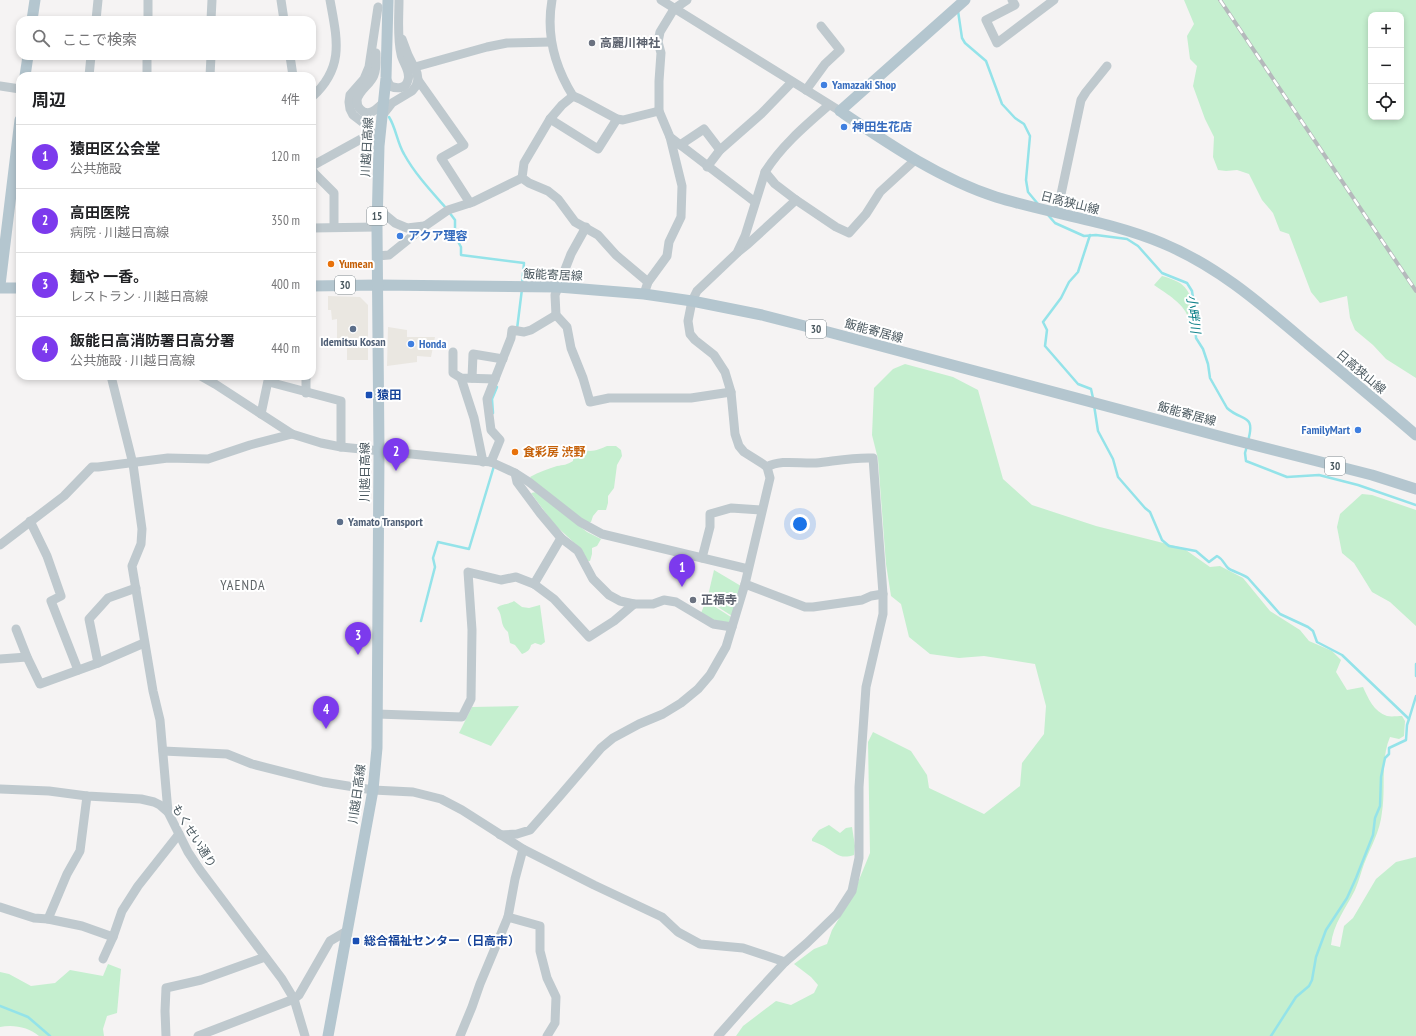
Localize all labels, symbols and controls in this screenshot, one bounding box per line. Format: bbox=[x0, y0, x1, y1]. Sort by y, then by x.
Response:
map controls bbox=[1368, 12, 1404, 120]
button: + bbox=[1368, 12, 1404, 48]
search box bbox=[16, 16, 316, 60]
icon: search bbox=[30, 27, 52, 49]
text: ここで検索 bbox=[62, 30, 137, 49]
place label: 高麗川神社 bbox=[600, 35, 660, 50]
marker: 高麗川神社 bbox=[587, 38, 597, 48]
button: − bbox=[1368, 48, 1404, 84]
place label: Yamazaki Shop bbox=[831, 77, 897, 92]
marker: Yamazaki Shop bbox=[819, 80, 829, 90]
button: locate bbox=[1368, 84, 1404, 120]
text: 周辺 bbox=[32, 89, 66, 111]
text: 4件 bbox=[281, 91, 300, 108]
street label: 川越日高線 bbox=[357, 117, 376, 177]
place label: 神田生花店 bbox=[852, 119, 912, 134]
marker: 神田生花店 bbox=[839, 122, 849, 132]
text: 猿田区公会堂 bbox=[70, 139, 160, 158]
text: 1 bbox=[42, 148, 48, 165]
text: 120 m bbox=[271, 148, 300, 165]
text: 公共施設 bbox=[70, 160, 122, 177]
street label: 日高狭山線 bbox=[1039, 188, 1101, 217]
text: 高田医院 bbox=[70, 203, 130, 222]
road number: 15 bbox=[367, 207, 387, 225]
text: 2 bbox=[42, 212, 48, 229]
text: 350 m bbox=[271, 212, 300, 229]
text: 病院 · 川越日高線 bbox=[70, 224, 169, 241]
place label: アクア理容 bbox=[408, 228, 467, 243]
marker: アクア理容 bbox=[395, 231, 405, 241]
place label: Yumean bbox=[338, 256, 373, 271]
marker: Yumean bbox=[326, 259, 336, 269]
street label: 飯能寄居線 bbox=[523, 266, 583, 283]
text: 麺や 一香。 bbox=[70, 267, 148, 286]
text: 3 bbox=[42, 276, 48, 293]
text: 400 m bbox=[271, 276, 300, 293]
road number: 30 bbox=[335, 276, 355, 294]
text: レストラン · 川越日高線 bbox=[70, 288, 208, 305]
water label: 小畔川 bbox=[1183, 294, 1205, 336]
street label: 飯能寄居線 bbox=[843, 316, 905, 346]
road number: 30 bbox=[806, 320, 826, 338]
marker: Idemitsu Kosan bbox=[348, 324, 358, 334]
text: 飯能日高消防署日高分署 bbox=[70, 331, 235, 350]
place label: Idemitsu Kosan bbox=[320, 334, 386, 349]
place label: Honda bbox=[419, 336, 446, 351]
marker: Honda bbox=[406, 339, 416, 349]
text: 4 bbox=[42, 340, 48, 357]
text: 440 m bbox=[271, 340, 300, 357]
street label: 日高狭山線 bbox=[1334, 347, 1389, 397]
text: 公共施設 · 川越日高線 bbox=[70, 352, 195, 369]
place label: 猿田 bbox=[377, 387, 401, 402]
marker: 猿田 bbox=[364, 390, 374, 400]
street label: 飯能寄居線 bbox=[1156, 399, 1218, 429]
place label: FamilyMart bbox=[1301, 422, 1351, 437]
marker: FamilyMart bbox=[1353, 425, 1363, 435]
pin: 2 bbox=[383, 438, 409, 471]
street label: 川越日高線 bbox=[357, 442, 372, 502]
place label: 食彩房 渋野 bbox=[523, 444, 585, 459]
marker: 食彩房 渋野 bbox=[510, 447, 520, 457]
road number: 30 bbox=[1325, 457, 1345, 475]
place label: Yamato Transport bbox=[347, 514, 423, 529]
your location bbox=[790, 514, 810, 534]
marker: Yamato Transport bbox=[335, 517, 345, 527]
pin: 1 bbox=[669, 554, 695, 587]
district label: YAENDA bbox=[220, 576, 266, 594]
place label: 正福寺 bbox=[701, 592, 737, 607]
marker: 正福寺 bbox=[688, 595, 698, 605]
pin: 3 bbox=[345, 622, 371, 655]
pin: 4 bbox=[313, 696, 339, 729]
street label: 川越日高線 bbox=[345, 763, 368, 825]
street label: もくせい通り bbox=[169, 801, 220, 870]
place label: 総合福祉センター（日高市） bbox=[364, 933, 520, 948]
marker: 総合福祉センター（日高市） bbox=[351, 936, 361, 946]

